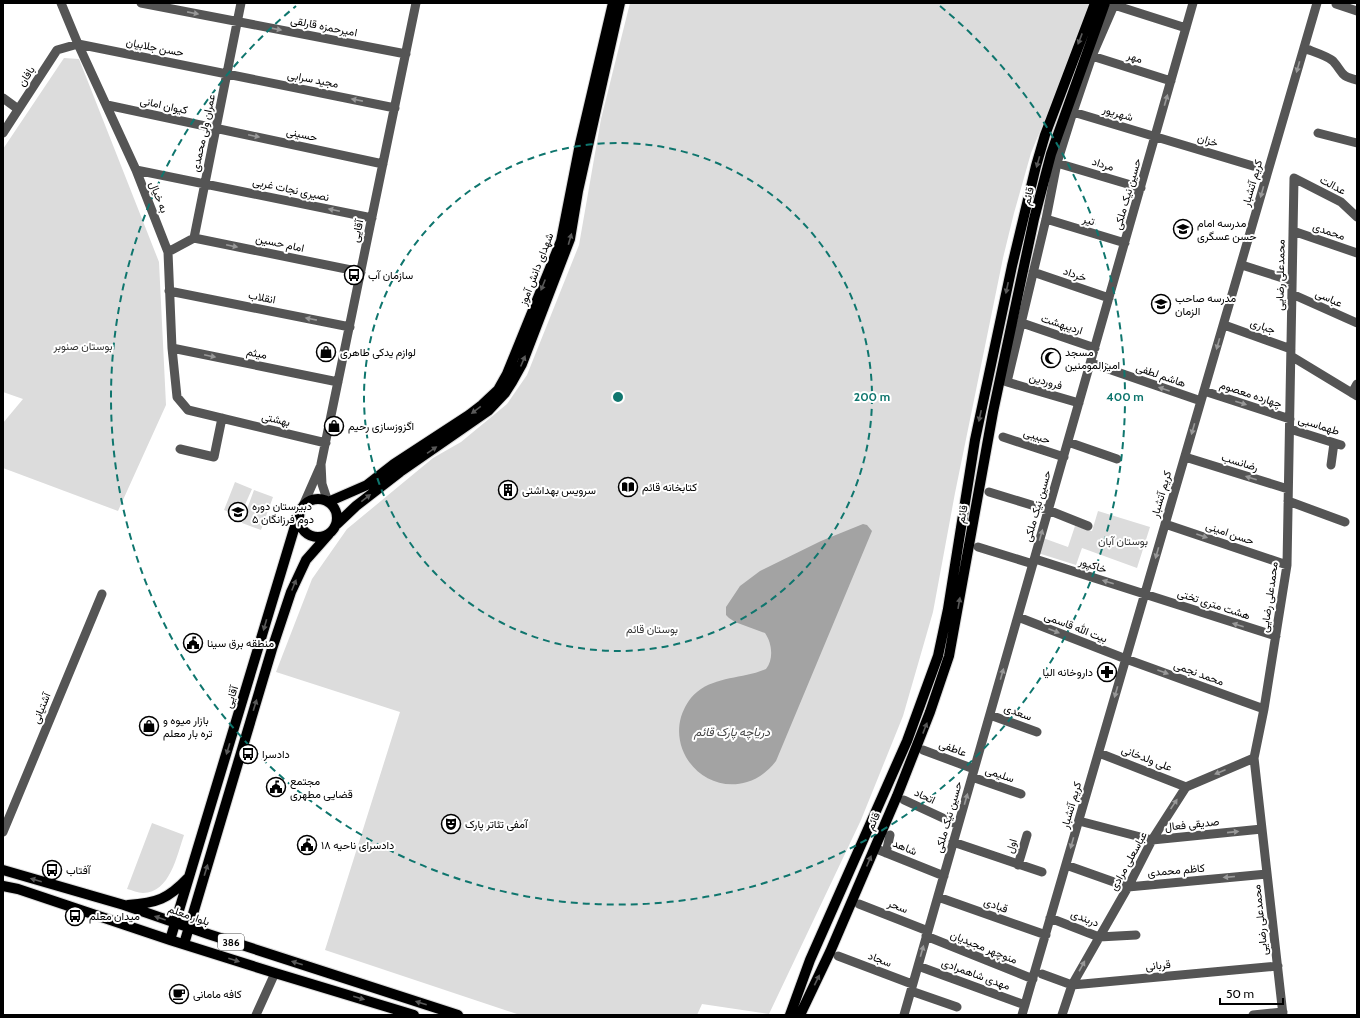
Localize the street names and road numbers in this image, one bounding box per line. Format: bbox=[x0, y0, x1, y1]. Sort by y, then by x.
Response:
street label: امیرحمزه قارلقی bbox=[290, 13, 358, 39]
street label: حسن جلابیان bbox=[125, 35, 185, 59]
street label: مهر bbox=[1124, 48, 1145, 66]
street label: بافان bbox=[14, 63, 38, 89]
street label: مجید سرابی bbox=[286, 67, 340, 91]
street label: کیوان امانی bbox=[139, 93, 189, 117]
street label: عمران ولی محمدی bbox=[188, 93, 218, 173]
street label: شهریور bbox=[1100, 101, 1135, 124]
street label: حسینی bbox=[285, 124, 319, 144]
street label: خزان bbox=[1196, 130, 1220, 150]
street label: مرداد bbox=[1090, 154, 1116, 174]
street label: حسین نیک ملکی bbox=[1110, 157, 1144, 231]
street label: کریم آتشبار bbox=[1238, 158, 1266, 209]
street label: عدالت bbox=[1318, 172, 1349, 198]
street label: نصیری نجات غربی bbox=[251, 174, 331, 204]
street label: به خیال bbox=[146, 179, 172, 215]
street label: قائم bbox=[1019, 185, 1038, 207]
street label: تیر bbox=[1080, 211, 1097, 229]
street label: آقایی bbox=[348, 217, 367, 244]
street label: محمدی bbox=[1311, 219, 1347, 243]
street label: شهدای دانش آموز bbox=[515, 230, 556, 308]
street label: امام حسین bbox=[254, 231, 306, 256]
street label: محمدعلی رضایی bbox=[1272, 239, 1288, 311]
street label: خرداد bbox=[1061, 264, 1089, 284]
street label: عباسی bbox=[1313, 286, 1345, 310]
street label: انقلاب bbox=[247, 288, 277, 306]
street label: اردیبهشت bbox=[1039, 311, 1085, 337]
street label: جباری bbox=[1249, 315, 1277, 337]
street label: میثم bbox=[245, 344, 269, 363]
street label: هاشم لطفی bbox=[1134, 360, 1188, 391]
street label: فروردین bbox=[1028, 370, 1064, 392]
street label: چهارده معصوم bbox=[1218, 377, 1284, 412]
street label: بهشتی bbox=[260, 409, 292, 429]
street label: طهماسبی bbox=[1297, 412, 1341, 438]
street label: حبیبی bbox=[1022, 425, 1052, 447]
street label: رضانسب bbox=[1220, 450, 1260, 474]
street label: حسین نیک ملکی bbox=[1020, 469, 1054, 543]
street label: کریم آتشبار bbox=[1147, 469, 1175, 520]
street label: قائم bbox=[954, 504, 971, 524]
street label: حسن امینی bbox=[1204, 518, 1256, 548]
street label: خاکپور bbox=[1076, 554, 1109, 577]
street label: محمدعلی رضایی bbox=[1257, 561, 1281, 633]
street label: هشت متری تختی bbox=[1176, 586, 1253, 622]
street label: بیت الله قاسمی bbox=[1042, 609, 1110, 645]
street label: محمد نجمی bbox=[1172, 657, 1226, 689]
street label: آقایی bbox=[221, 683, 241, 710]
street label: آشتیانی bbox=[28, 689, 54, 726]
street label: سعدی bbox=[1002, 701, 1034, 724]
street label: عاطفی bbox=[937, 737, 969, 760]
street label: علی ولدخانی bbox=[1120, 742, 1175, 774]
street label: سلیمی bbox=[984, 763, 1017, 786]
street label: حسین نیک ملکی bbox=[931, 780, 965, 854]
street label: کریم آتشبار bbox=[1057, 780, 1085, 831]
street label: اتحاد bbox=[912, 785, 938, 807]
street label: قائم bbox=[863, 810, 884, 833]
street label: صدیقی فعال bbox=[1164, 814, 1220, 834]
street label: عباسعلی مرادی bbox=[1106, 829, 1150, 893]
street label: شاهد bbox=[891, 836, 920, 858]
street label: اول bbox=[1002, 837, 1020, 855]
street label: کاظم محمدی bbox=[1147, 861, 1206, 880]
street label: محمدعلی رضایی bbox=[1249, 884, 1271, 956]
street label: قبادی bbox=[982, 894, 1010, 916]
street label: سحر bbox=[885, 895, 910, 916]
street label: بلوار معلم bbox=[166, 901, 212, 930]
street label: دربندی bbox=[1069, 906, 1101, 930]
street label: منوچهر مجیدیان bbox=[948, 927, 1020, 968]
road number: 386 bbox=[218, 934, 244, 950]
street label: سجاد bbox=[866, 948, 894, 970]
street label: مهدی شاهمرادی bbox=[940, 955, 1012, 993]
street label: قربانی bbox=[1145, 957, 1171, 973]

